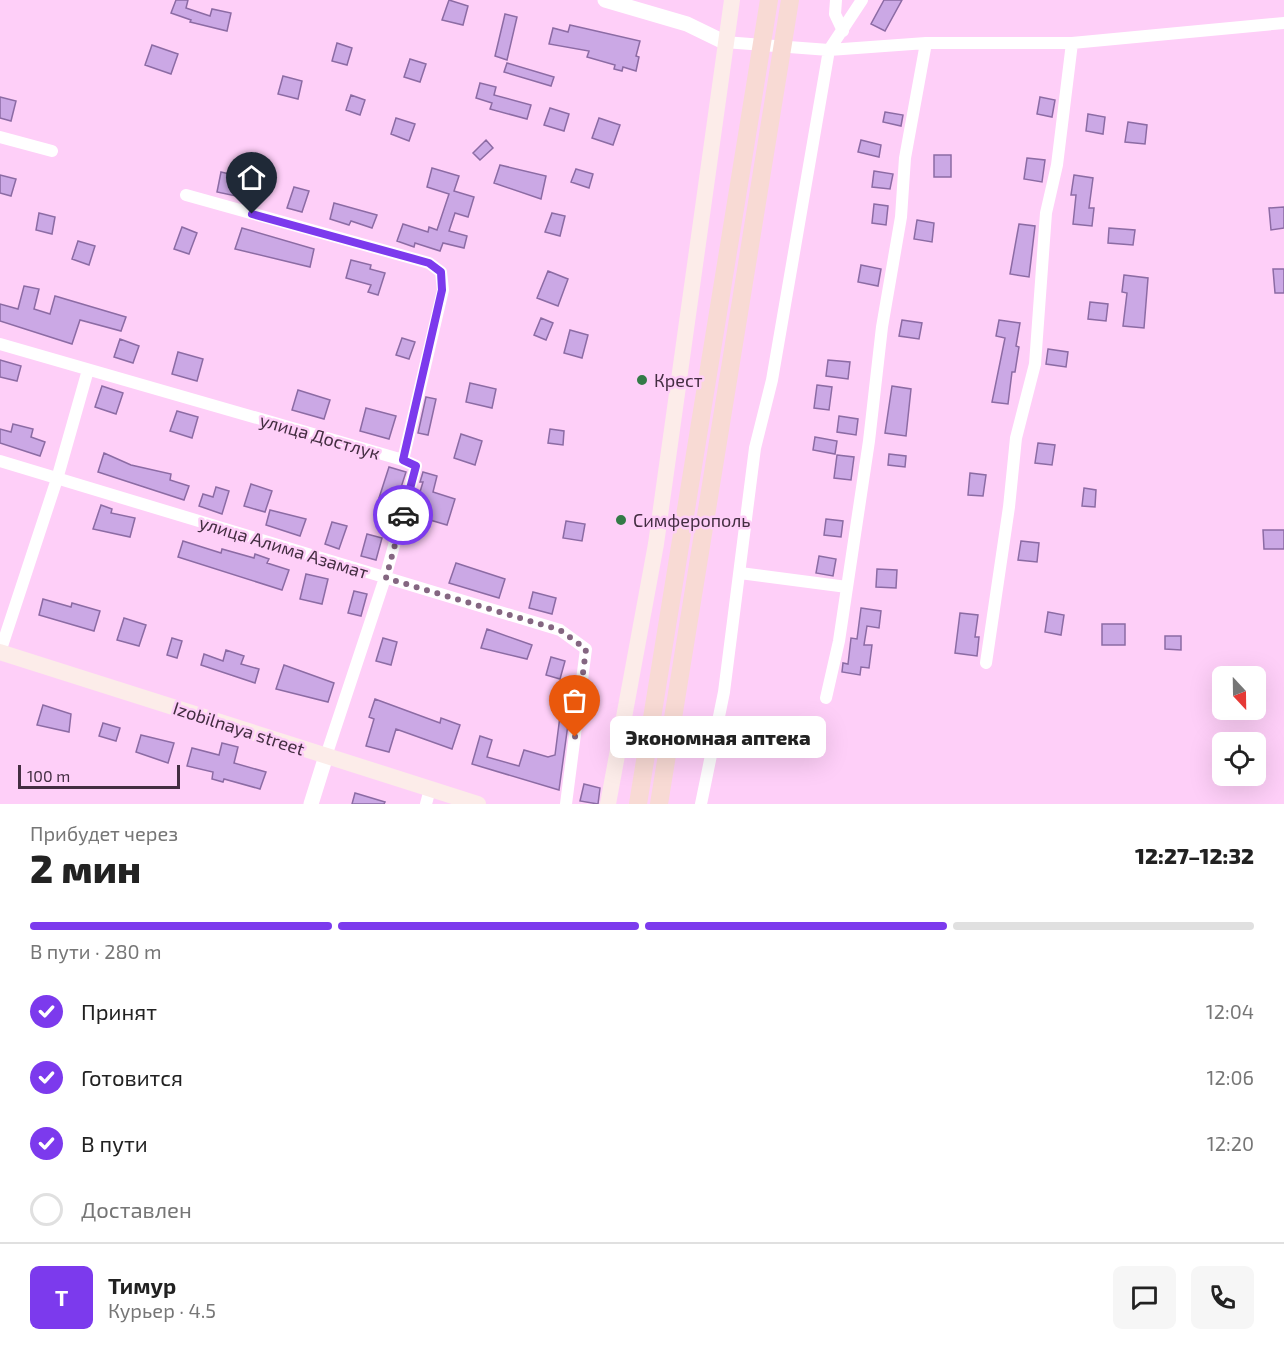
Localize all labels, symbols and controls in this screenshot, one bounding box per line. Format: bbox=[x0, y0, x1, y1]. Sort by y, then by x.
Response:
pin bbox=[226, 152, 277, 214]
icon: home bbox=[235, 161, 268, 194]
place label: Крест bbox=[654, 369, 703, 391]
marker: Крест bbox=[635, 373, 649, 387]
street label: улица Достлук bbox=[257, 408, 383, 464]
courier bbox=[373, 485, 433, 545]
icon: car bbox=[387, 499, 420, 532]
place label: Симферополь bbox=[633, 509, 751, 531]
street label: улица Алима Азамат bbox=[197, 511, 371, 583]
marker: Симферополь bbox=[614, 513, 628, 527]
north arrow bbox=[1212, 666, 1266, 720]
map controls bbox=[1212, 666, 1266, 786]
pin bbox=[549, 675, 600, 737]
icon: bag bbox=[558, 684, 591, 717]
street label: Izobilnaya street bbox=[170, 696, 308, 760]
callout: Экономная аптека bbox=[611, 716, 827, 758]
text: Экономная аптека bbox=[625, 725, 811, 749]
button: locate bbox=[1212, 732, 1266, 786]
scale bar bbox=[18, 762, 180, 790]
text: 100 m bbox=[27, 766, 70, 785]
text: Прибудет через bbox=[30, 821, 178, 845]
text: 12:27–12:32 bbox=[1135, 842, 1254, 868]
text: 2 мин bbox=[30, 844, 141, 891]
text: В пути · 280 m bbox=[30, 939, 162, 963]
icon: check bbox=[30, 995, 63, 1028]
text: Принят bbox=[81, 998, 157, 1024]
text: 12:04 bbox=[1206, 999, 1254, 1023]
icon: check bbox=[30, 1061, 63, 1094]
text: Готовится bbox=[81, 1064, 183, 1090]
text: 12:06 bbox=[1207, 1065, 1254, 1089]
icon: check bbox=[30, 1127, 63, 1160]
text: В пути bbox=[81, 1130, 148, 1156]
text: 12:20 bbox=[1207, 1131, 1254, 1155]
text: Доставлен bbox=[81, 1196, 192, 1222]
button: chat bbox=[1113, 1266, 1176, 1329]
button: phone bbox=[1191, 1266, 1254, 1329]
text: Тимур bbox=[108, 1272, 176, 1298]
text: Т bbox=[55, 1284, 68, 1310]
text: Курьер · 4.5 bbox=[108, 1298, 216, 1322]

